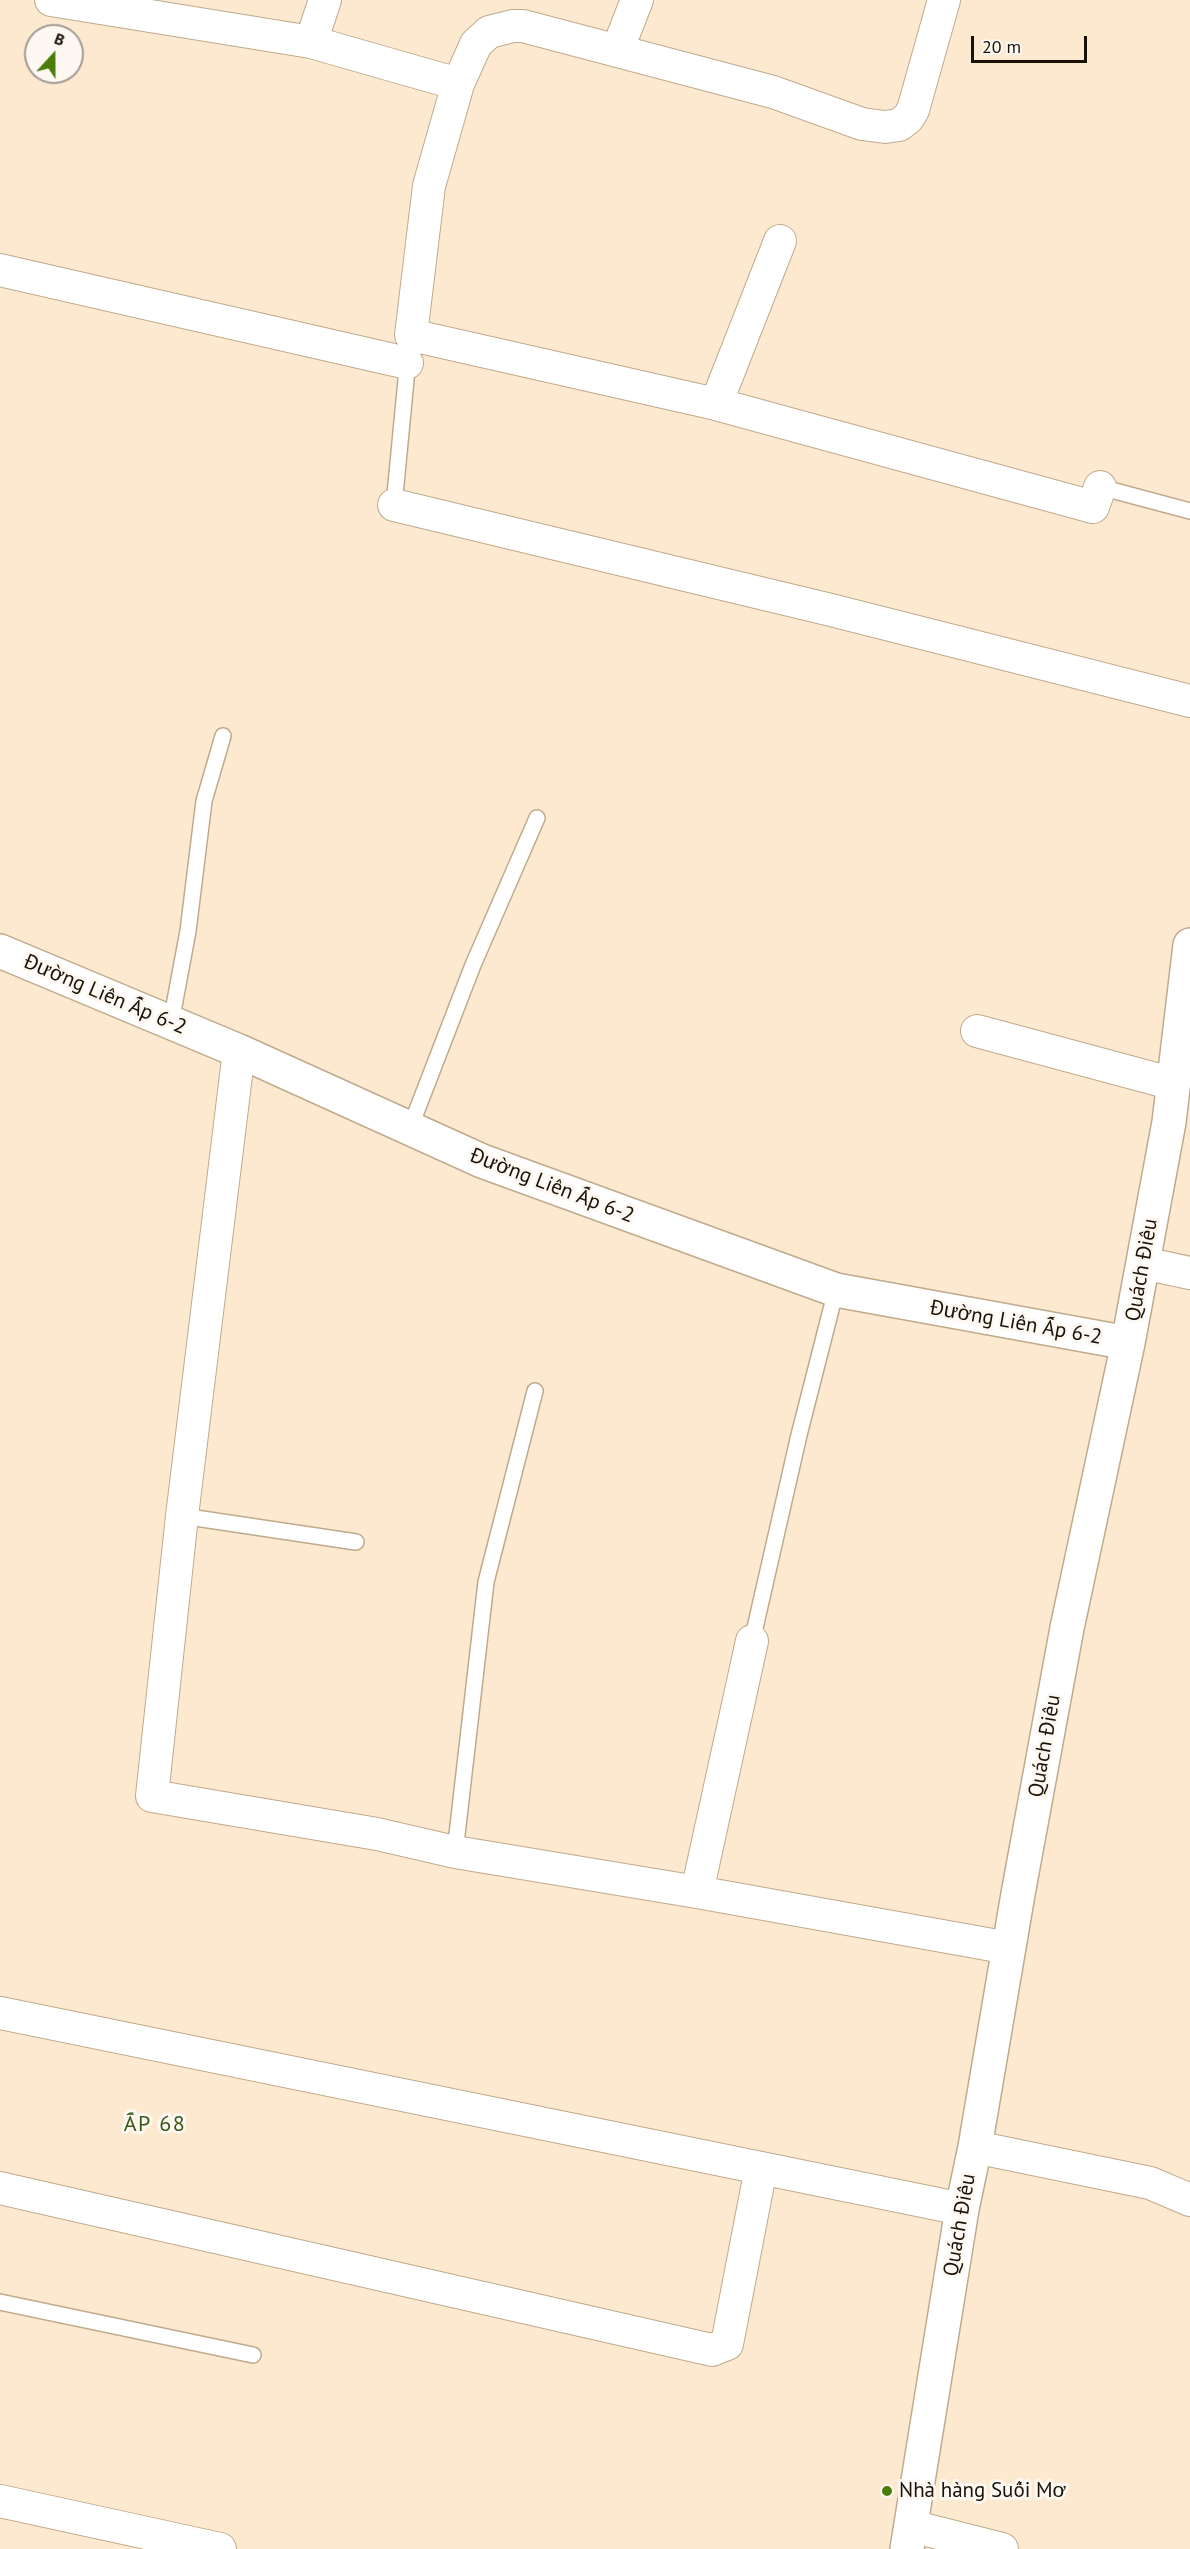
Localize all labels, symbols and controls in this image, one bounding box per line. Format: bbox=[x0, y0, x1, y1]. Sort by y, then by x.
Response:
north arrow bbox=[24, 24, 84, 84]
scale bar bbox=[974, 24, 1090, 62]
text: B bbox=[52, 28, 68, 50]
text: 20 m bbox=[982, 35, 1021, 58]
street label: Đường Liên Ấp 6-2 bbox=[20, 949, 190, 1041]
street label: Đường Liên Ấp 6-2 bbox=[466, 1143, 638, 1229]
street label: Quách Điêu bbox=[1121, 1217, 1163, 1323]
street label: Đường Liên Ấp 6-2 bbox=[928, 1295, 1104, 1351]
street label: Quách Điêu bbox=[1024, 1693, 1066, 1799]
district label: ẤP 68 bbox=[124, 2112, 186, 2138]
street label: Quách Điêu bbox=[939, 2172, 981, 2278]
place label: Nhà hàng Suối Mơ bbox=[899, 2478, 1066, 2504]
marker: Nhà hàng Suối Mơ bbox=[880, 2484, 894, 2498]

